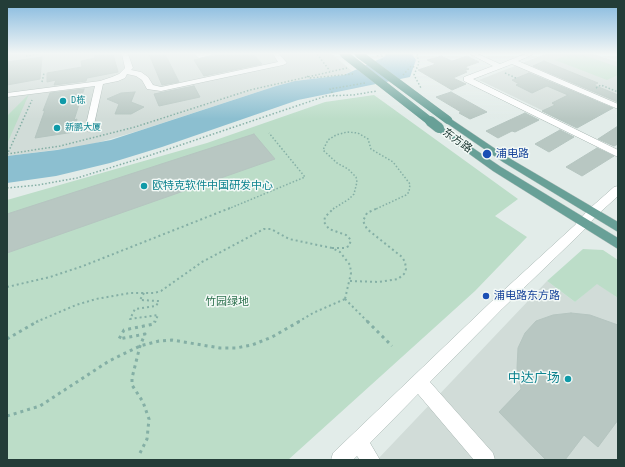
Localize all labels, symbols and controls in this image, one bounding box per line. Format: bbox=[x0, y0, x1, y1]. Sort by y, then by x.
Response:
marker: D栋 bbox=[58, 96, 68, 106]
place label: D栋 bbox=[71, 96, 85, 106]
marker: 新鹏大厦 bbox=[52, 123, 62, 133]
place label: 新鹏大厦 bbox=[65, 123, 101, 133]
street label: 东方路 bbox=[440, 126, 474, 156]
place label: 浦电路 bbox=[496, 147, 529, 161]
marker: 浦电路 bbox=[481, 148, 493, 160]
place label: 欧特克软件中国研发中心 bbox=[152, 179, 273, 193]
marker: 欧特克软件中国研发中心 bbox=[139, 181, 149, 191]
place label: 浦电路东方路 bbox=[494, 289, 560, 303]
marker: 浦电路东方路 bbox=[481, 291, 491, 301]
park label: 竹园绿地 bbox=[205, 295, 249, 309]
place label: 中达广场 bbox=[508, 371, 560, 387]
marker: 中达广场 bbox=[563, 374, 573, 384]

